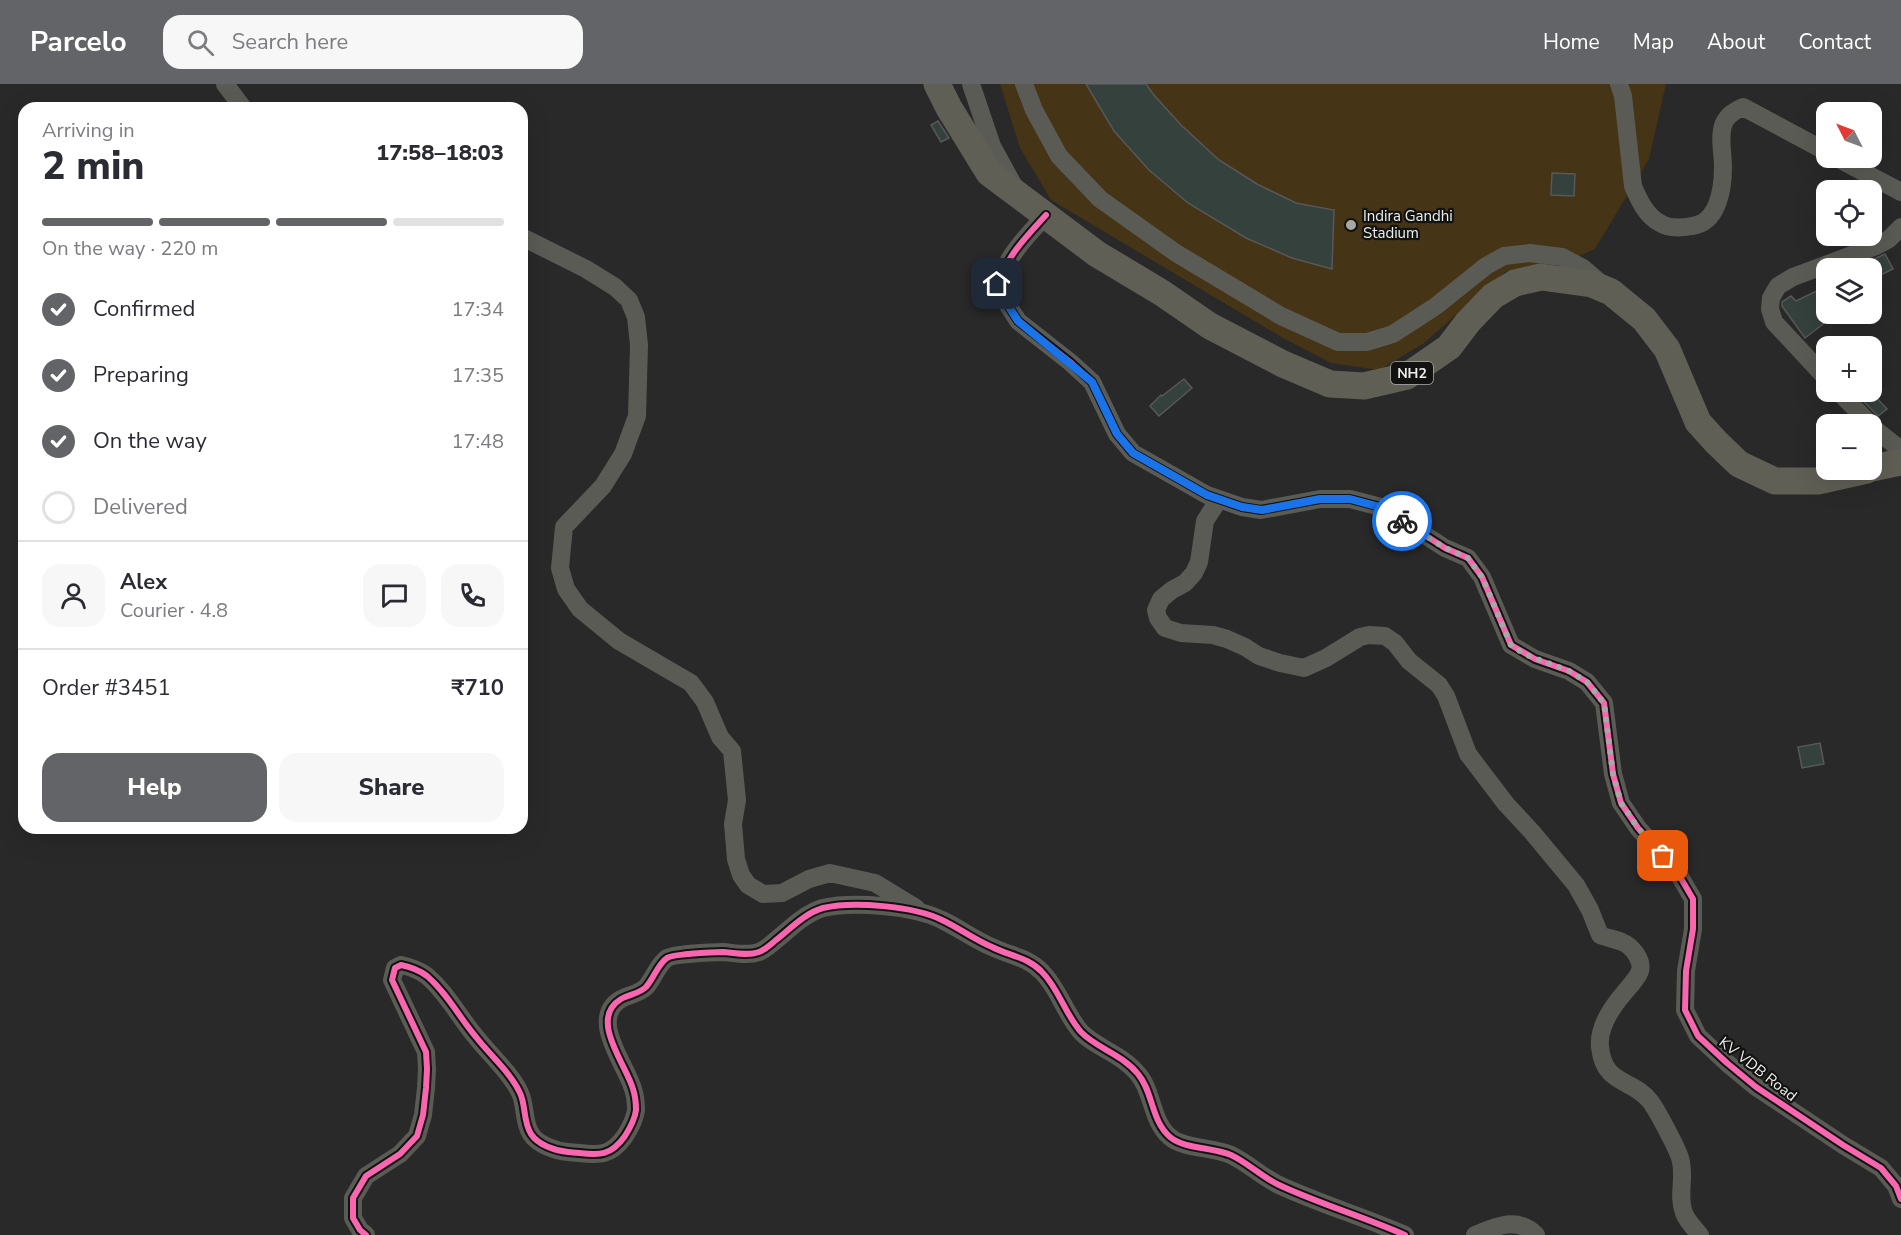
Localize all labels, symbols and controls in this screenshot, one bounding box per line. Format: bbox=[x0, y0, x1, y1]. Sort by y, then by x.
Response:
search box bbox=[163, 15, 583, 69]
text: Parcelo bbox=[30, 23, 127, 61]
icon: search bbox=[184, 26, 217, 59]
text: Search here bbox=[232, 27, 348, 57]
text: Home bbox=[1543, 28, 1600, 56]
text: Map bbox=[1633, 28, 1674, 56]
text: About bbox=[1707, 28, 1765, 56]
text: Contact bbox=[1798, 28, 1871, 56]
north arrow bbox=[1816, 102, 1882, 168]
map controls bbox=[1816, 102, 1882, 480]
text: Arriving in bbox=[42, 117, 135, 144]
text: 17:58–18:03 bbox=[376, 138, 504, 168]
text: 2 min bbox=[42, 140, 145, 193]
button: locate bbox=[1816, 180, 1882, 246]
place label: Indira Gandhi Stadium bbox=[1363, 206, 1453, 243]
marker: Indira Gandhi Stadium bbox=[1344, 218, 1358, 232]
text: On the way · 220 m bbox=[42, 235, 218, 262]
pin bbox=[971, 258, 1022, 309]
button: layers bbox=[1816, 258, 1882, 324]
icon: home bbox=[980, 267, 1013, 300]
icon: check bbox=[42, 293, 75, 326]
text: Confirmed bbox=[93, 294, 195, 324]
text: 17:34 bbox=[451, 296, 504, 323]
button: + bbox=[1816, 336, 1882, 402]
icon: check bbox=[42, 359, 75, 392]
text: Preparing bbox=[93, 360, 189, 390]
text: 17:35 bbox=[451, 362, 504, 389]
road number: NH2 bbox=[1391, 362, 1433, 384]
button: − bbox=[1816, 414, 1882, 480]
icon: check bbox=[42, 425, 75, 458]
text: On the way bbox=[93, 426, 207, 456]
text: 17:48 bbox=[451, 428, 504, 455]
courier bbox=[1372, 491, 1432, 551]
text: Delivered bbox=[93, 492, 188, 522]
icon: bike bbox=[1386, 505, 1419, 538]
button: person bbox=[42, 564, 105, 627]
button: chat bbox=[363, 564, 426, 627]
button: phone bbox=[441, 564, 504, 627]
text: Alex bbox=[120, 567, 167, 597]
text: Courier · 4.8 bbox=[120, 597, 228, 624]
text: Order #3451 bbox=[42, 673, 171, 703]
text: ₹710 bbox=[451, 673, 504, 703]
button: Help bbox=[42, 753, 267, 822]
button: Share bbox=[279, 753, 504, 822]
pin bbox=[1637, 830, 1688, 881]
icon: bag bbox=[1646, 839, 1679, 872]
street label: KV VDB Road bbox=[1715, 1032, 1801, 1106]

